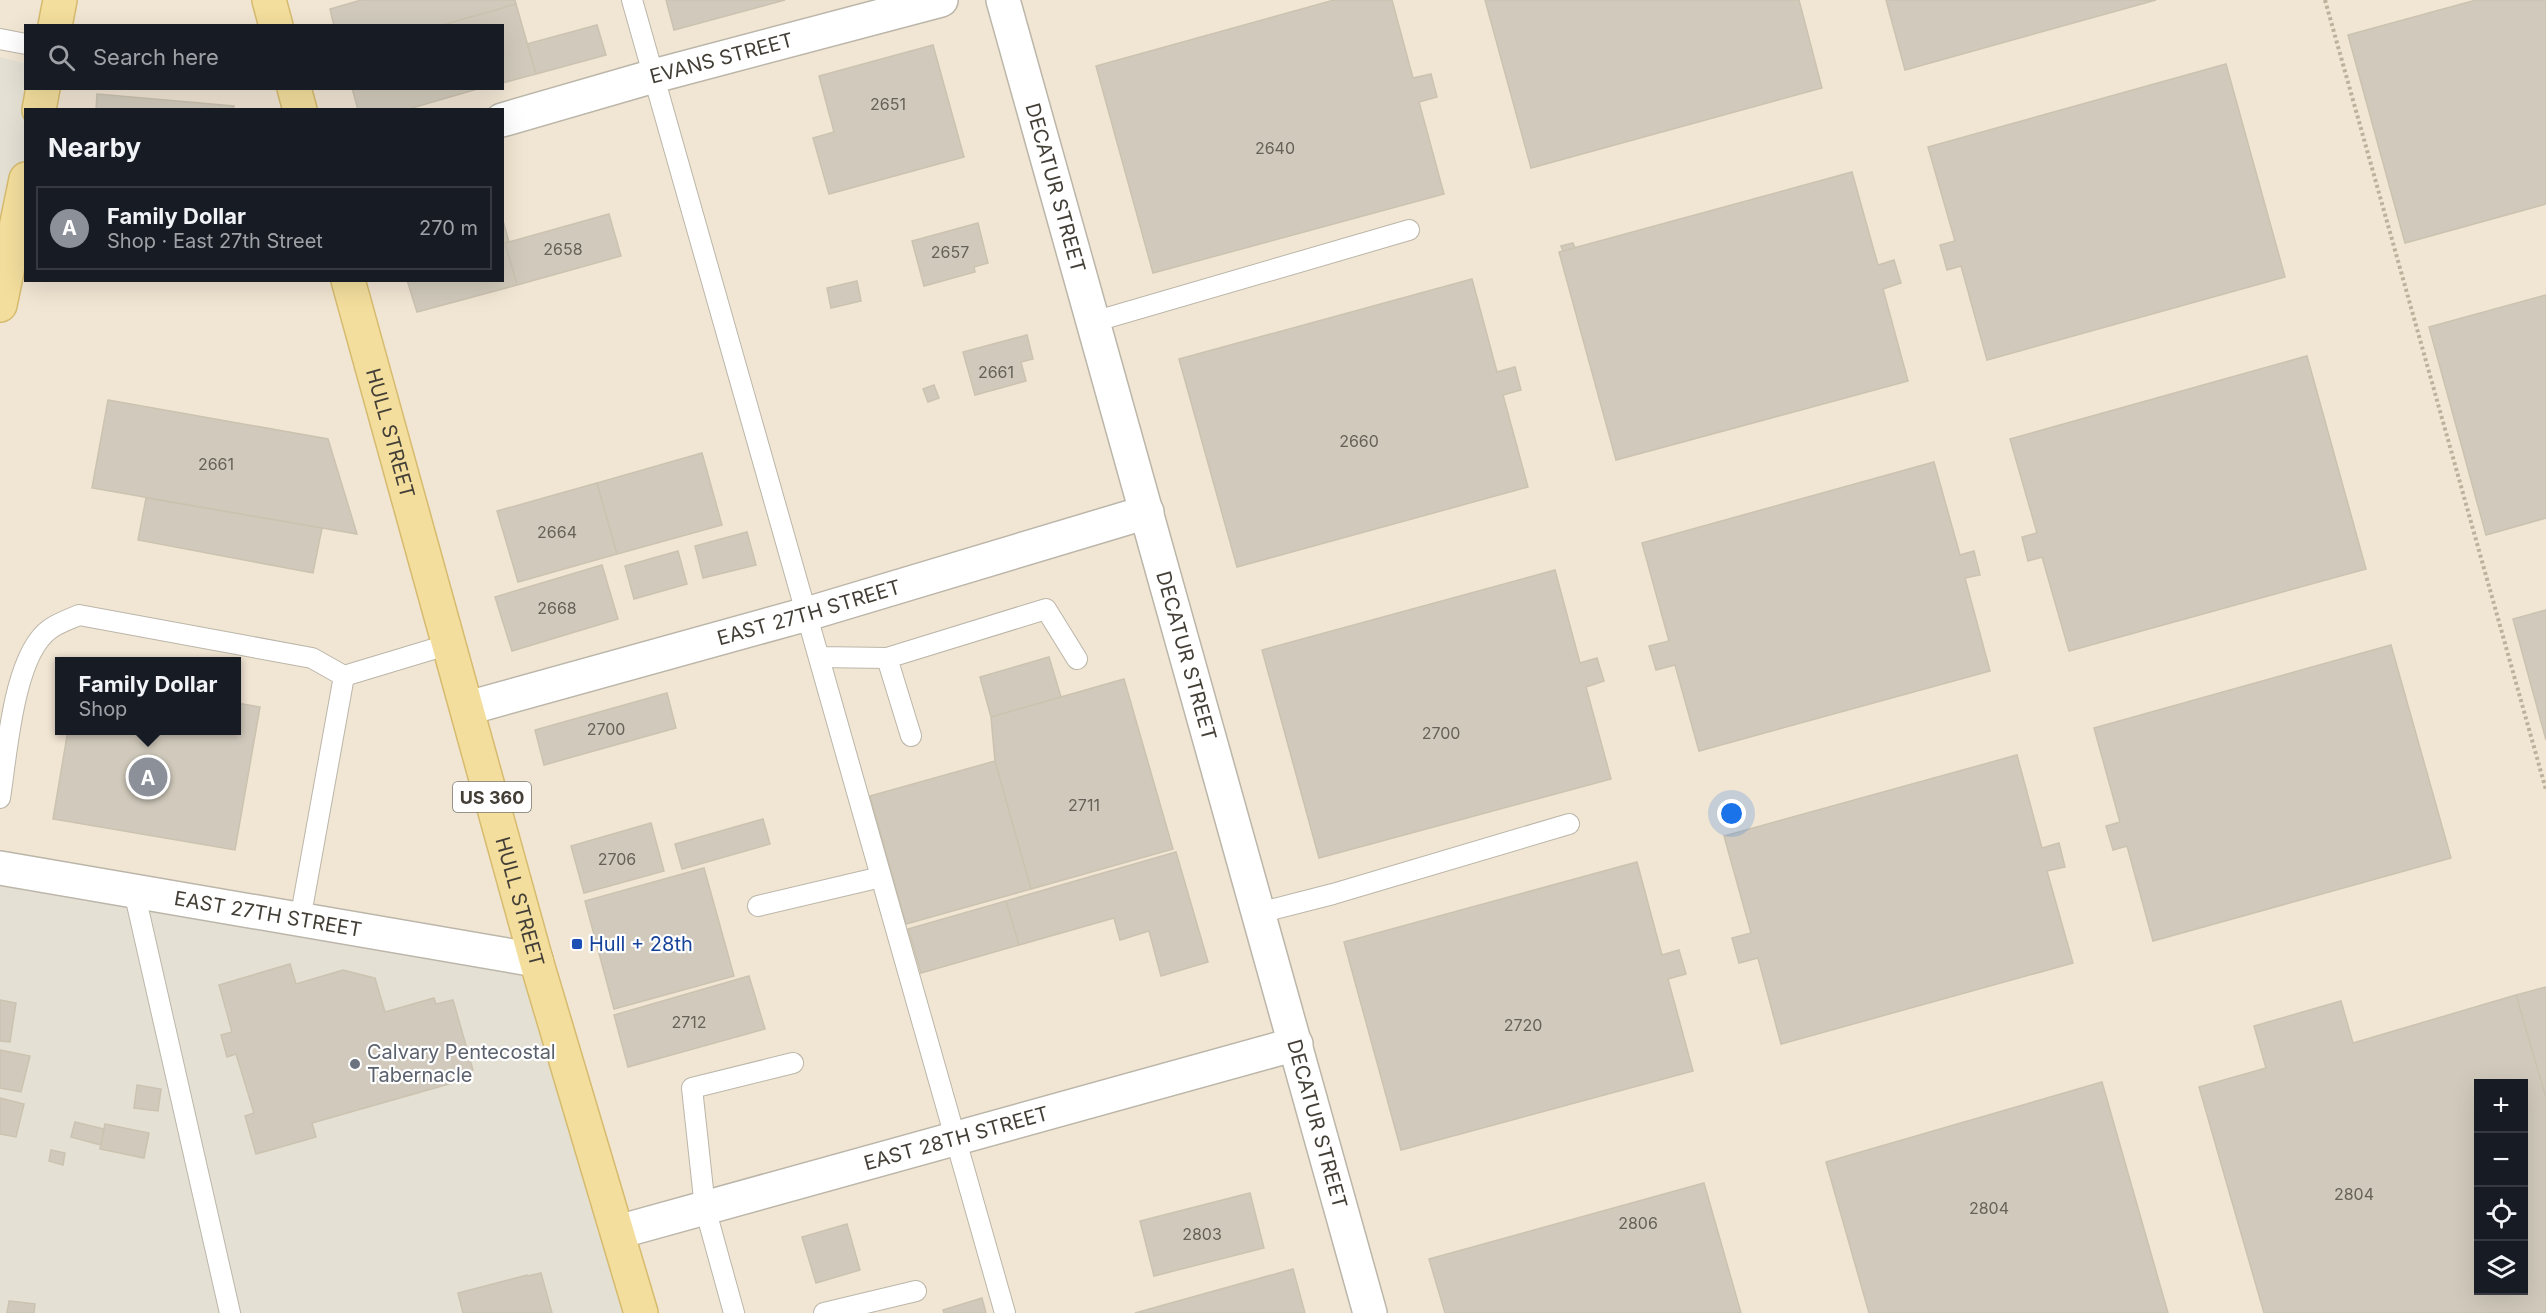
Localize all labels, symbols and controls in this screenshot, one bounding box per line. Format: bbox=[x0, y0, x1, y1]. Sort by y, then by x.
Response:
search box bbox=[24, 24, 504, 90]
street label: EVANS STREET bbox=[647, 28, 796, 89]
icon: search bbox=[45, 41, 78, 74]
text: Search here bbox=[93, 44, 219, 70]
house number: 2651 bbox=[870, 94, 906, 114]
street label: DECATUR STREET bbox=[1020, 100, 1091, 275]
text: Nearby bbox=[48, 132, 141, 163]
house number: 2640 bbox=[1255, 138, 1295, 158]
text: Family Dollar bbox=[107, 203, 246, 229]
text: A bbox=[62, 216, 77, 240]
text: 270 m bbox=[419, 216, 478, 240]
text: Shop · East 27th Street bbox=[107, 229, 323, 253]
house number: 2658 bbox=[543, 239, 583, 259]
house number: 2657 bbox=[931, 242, 969, 262]
house number: 2661 bbox=[978, 362, 1014, 382]
street label: HULL STREET bbox=[361, 366, 420, 501]
house number: 2660 bbox=[1339, 431, 1379, 451]
house number: 2661 bbox=[198, 454, 234, 474]
house number: 2664 bbox=[537, 522, 577, 542]
street label: DECATUR STREET bbox=[1151, 568, 1221, 743]
street label: EAST 27TH STREET bbox=[714, 575, 903, 650]
house number: 2668 bbox=[537, 598, 577, 618]
popup bbox=[55, 657, 241, 735]
text: Family Dollar bbox=[78, 671, 218, 697]
text: Shop bbox=[78, 697, 127, 721]
house number: 2700 bbox=[587, 719, 625, 739]
house number: 2700 bbox=[1422, 723, 1460, 743]
pin: A bbox=[128, 754, 168, 800]
road number: US 360 bbox=[453, 782, 531, 812]
house number: 2711 bbox=[1068, 795, 1100, 815]
your location bbox=[1717, 799, 1746, 828]
street label: HULL STREET bbox=[491, 834, 549, 969]
house number: 2706 bbox=[598, 849, 636, 869]
street label: EAST 27TH STREET bbox=[173, 886, 364, 942]
place label: Hull + 28th bbox=[589, 932, 693, 956]
marker: Hull + 28th bbox=[570, 937, 584, 951]
house number: 2712 bbox=[671, 1012, 707, 1032]
house number: 2720 bbox=[1504, 1015, 1542, 1035]
street label: DECATUR STREET bbox=[1282, 1037, 1352, 1211]
place label: Calvary Pentecostal Tabernacle bbox=[367, 1040, 556, 1087]
marker: Calvary Pentecostal Tabernacle bbox=[348, 1057, 362, 1071]
map controls bbox=[2474, 1079, 2528, 1295]
button: + bbox=[2474, 1079, 2528, 1133]
street label: EAST 28TH STREET bbox=[861, 1101, 1051, 1175]
button: − bbox=[2474, 1133, 2528, 1187]
house number: 2804 bbox=[2334, 1184, 2374, 1204]
button: locate bbox=[2474, 1187, 2528, 1241]
house number: 2804 bbox=[1969, 1198, 2009, 1218]
house number: 2806 bbox=[1618, 1213, 1658, 1233]
house number: 2803 bbox=[1182, 1224, 1222, 1244]
button: layers bbox=[2474, 1241, 2528, 1295]

